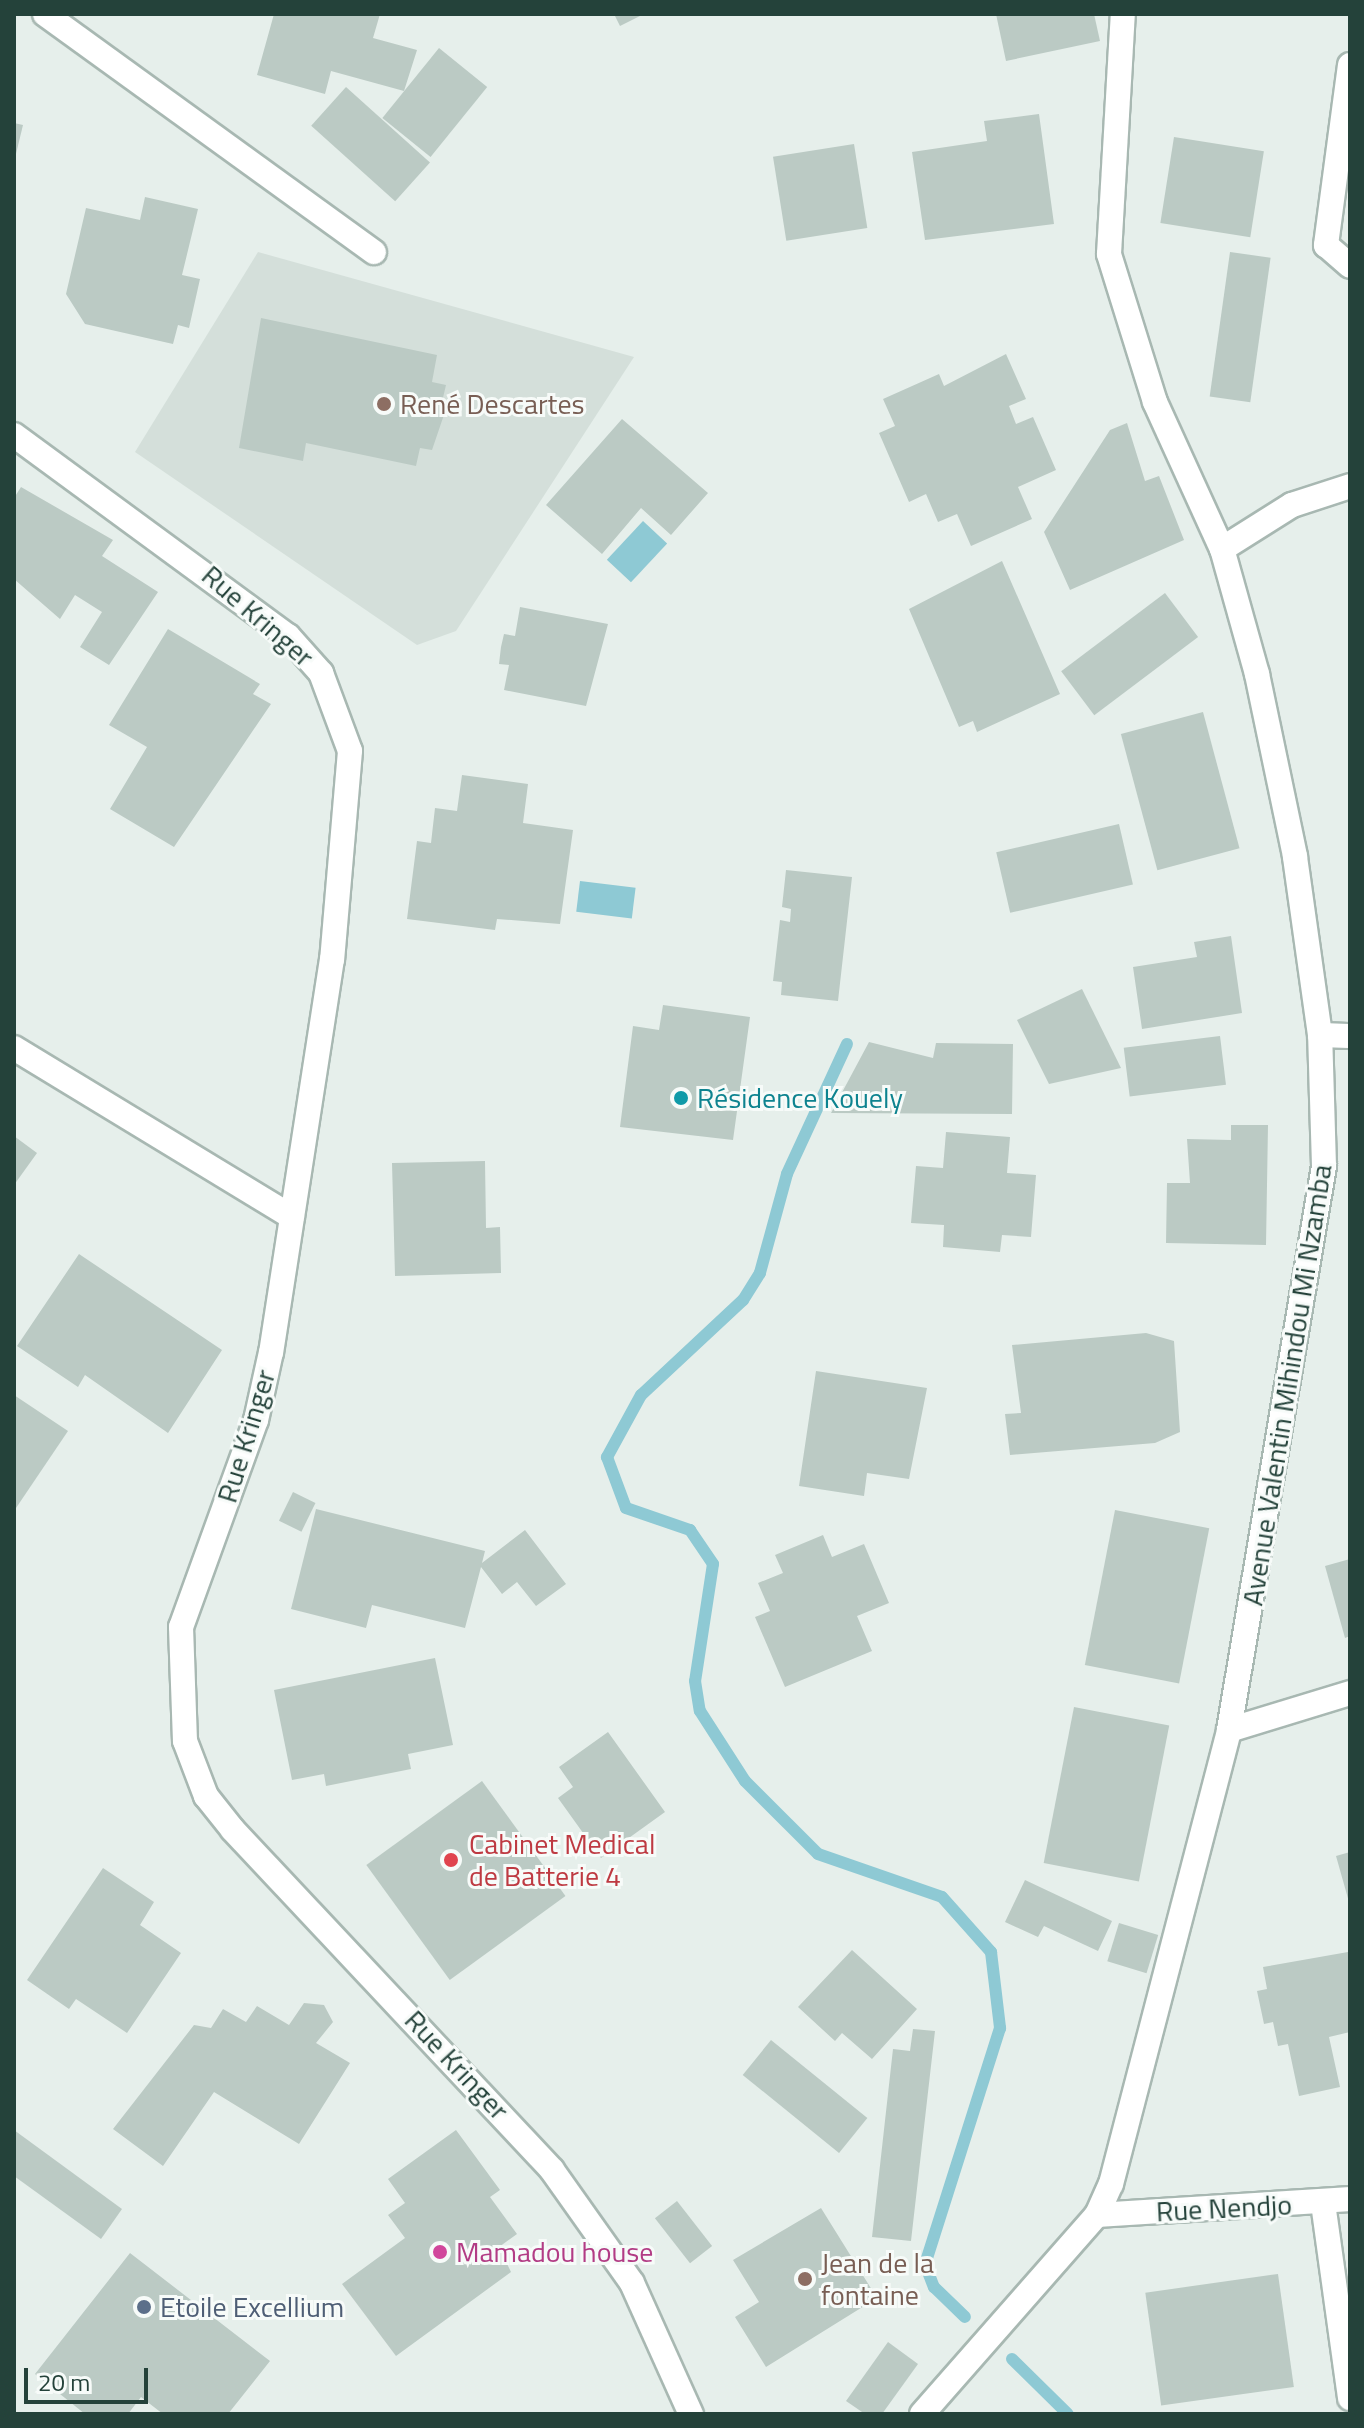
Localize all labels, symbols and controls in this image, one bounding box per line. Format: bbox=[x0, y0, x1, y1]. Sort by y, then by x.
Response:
place label: René Descartes bbox=[400, 387, 585, 421]
marker: René Descartes bbox=[375, 395, 393, 413]
street label: Rue Kringer bbox=[195, 558, 321, 674]
place label: Résidence Kouely bbox=[697, 1081, 903, 1115]
marker: Résidence Kouely bbox=[672, 1089, 690, 1107]
street label: Avenue Valentin Mihindou Mi Nzamba bbox=[1236, 1162, 1338, 1608]
street label: Rue Kringer bbox=[210, 1365, 282, 1507]
place label: Cabinet Medical de Batterie 4 bbox=[469, 1827, 655, 1893]
marker: Cabinet Medical de Batterie 4 bbox=[440, 1849, 462, 1871]
street label: Rue Kringer bbox=[398, 2003, 516, 2127]
street label: Rue Nendjo bbox=[1155, 2188, 1293, 2228]
place label: Mamadou house bbox=[456, 2235, 653, 2269]
marker: Mamadou house bbox=[431, 2243, 449, 2261]
place label: Jean de la fontaine bbox=[821, 2246, 934, 2312]
marker: Jean de la fontaine bbox=[796, 2270, 814, 2288]
place label: Etoile Excellium bbox=[160, 2290, 344, 2324]
marker: Etoile Excellium bbox=[135, 2298, 153, 2316]
scale bar bbox=[28, 2352, 152, 2402]
text: 20 m bbox=[38, 2364, 90, 2400]

